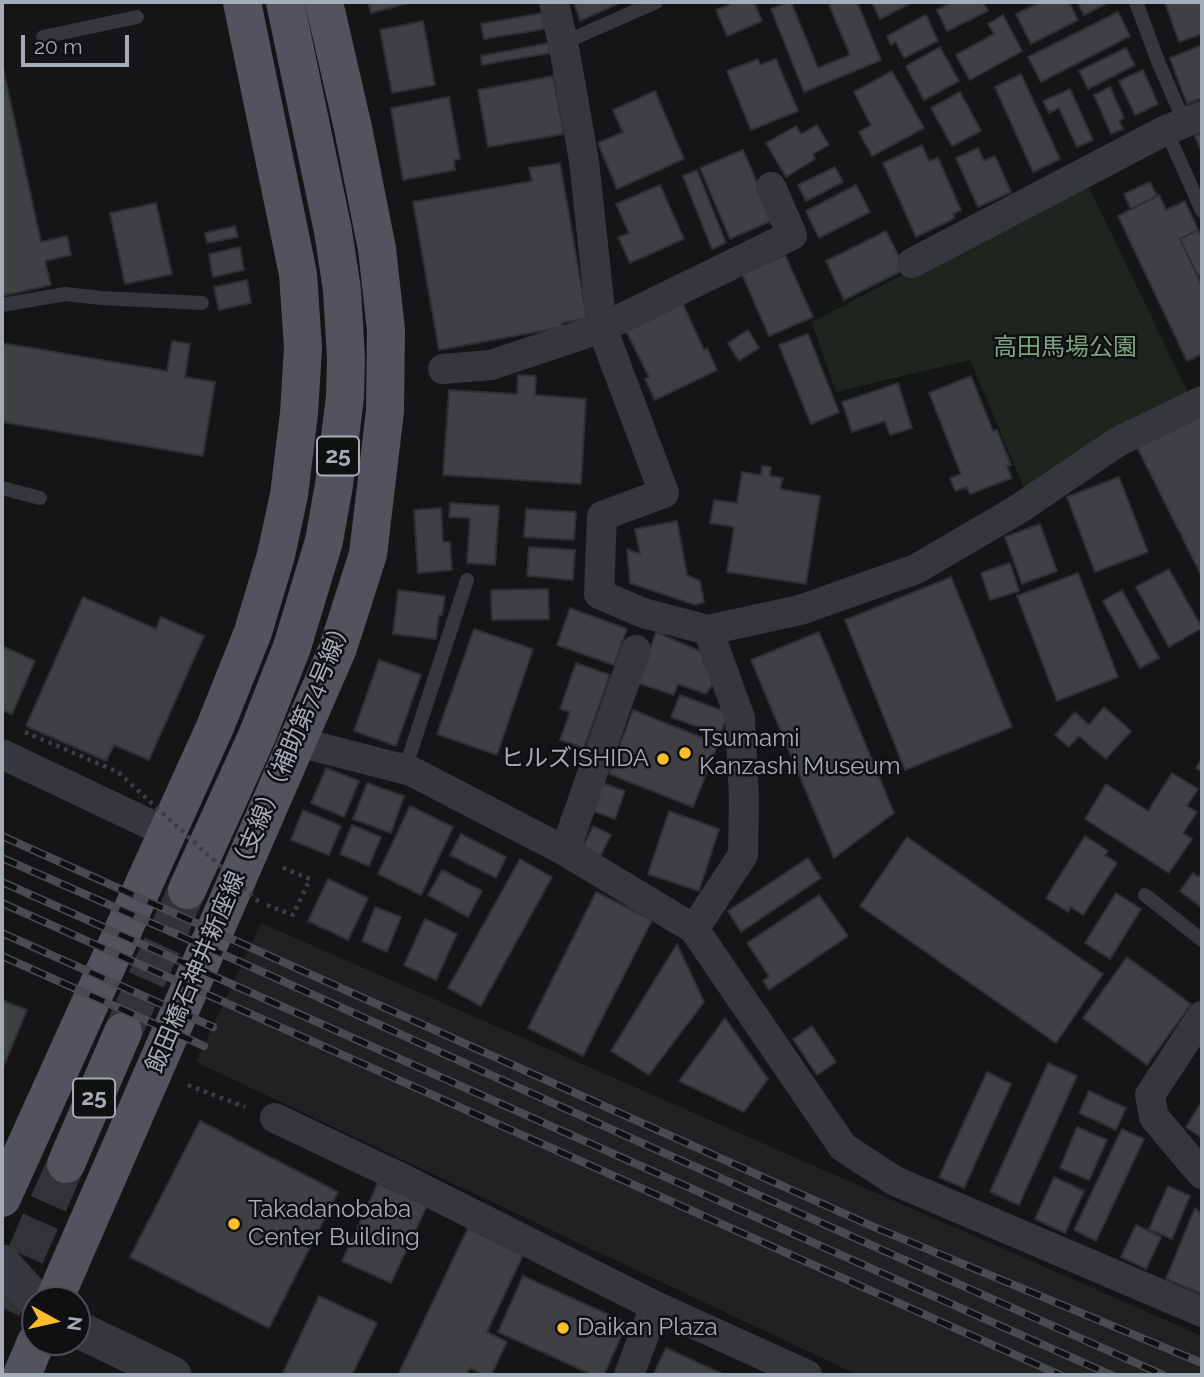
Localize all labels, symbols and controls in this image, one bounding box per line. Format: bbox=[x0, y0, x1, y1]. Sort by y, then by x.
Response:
scale bar bbox=[24, 21, 133, 65]
text: 20 m bbox=[34, 34, 82, 59]
park label: 高田馬場公園 bbox=[993, 334, 1137, 362]
road number: 25 bbox=[317, 436, 359, 476]
street label: 飯田橋石神井新座線（支線）（補助第74号線） bbox=[140, 613, 360, 1077]
place label: Tsumami Kanzashi Museum bbox=[699, 725, 901, 781]
place label: ヒルズISHIDA bbox=[500, 745, 649, 773]
marker: Tsumami Kanzashi Museum bbox=[677, 745, 693, 761]
marker: ヒルズISHIDA bbox=[655, 751, 671, 767]
road number: 25 bbox=[73, 1078, 115, 1118]
place label: Takadanobaba Center Building bbox=[248, 1196, 420, 1252]
marker: Takadanobaba Center Building bbox=[226, 1216, 242, 1232]
north arrow bbox=[21, 1286, 91, 1356]
place label: Daikan Plaza bbox=[577, 1314, 718, 1342]
text: N bbox=[63, 1315, 87, 1332]
marker: Daikan Plaza bbox=[555, 1320, 571, 1336]

